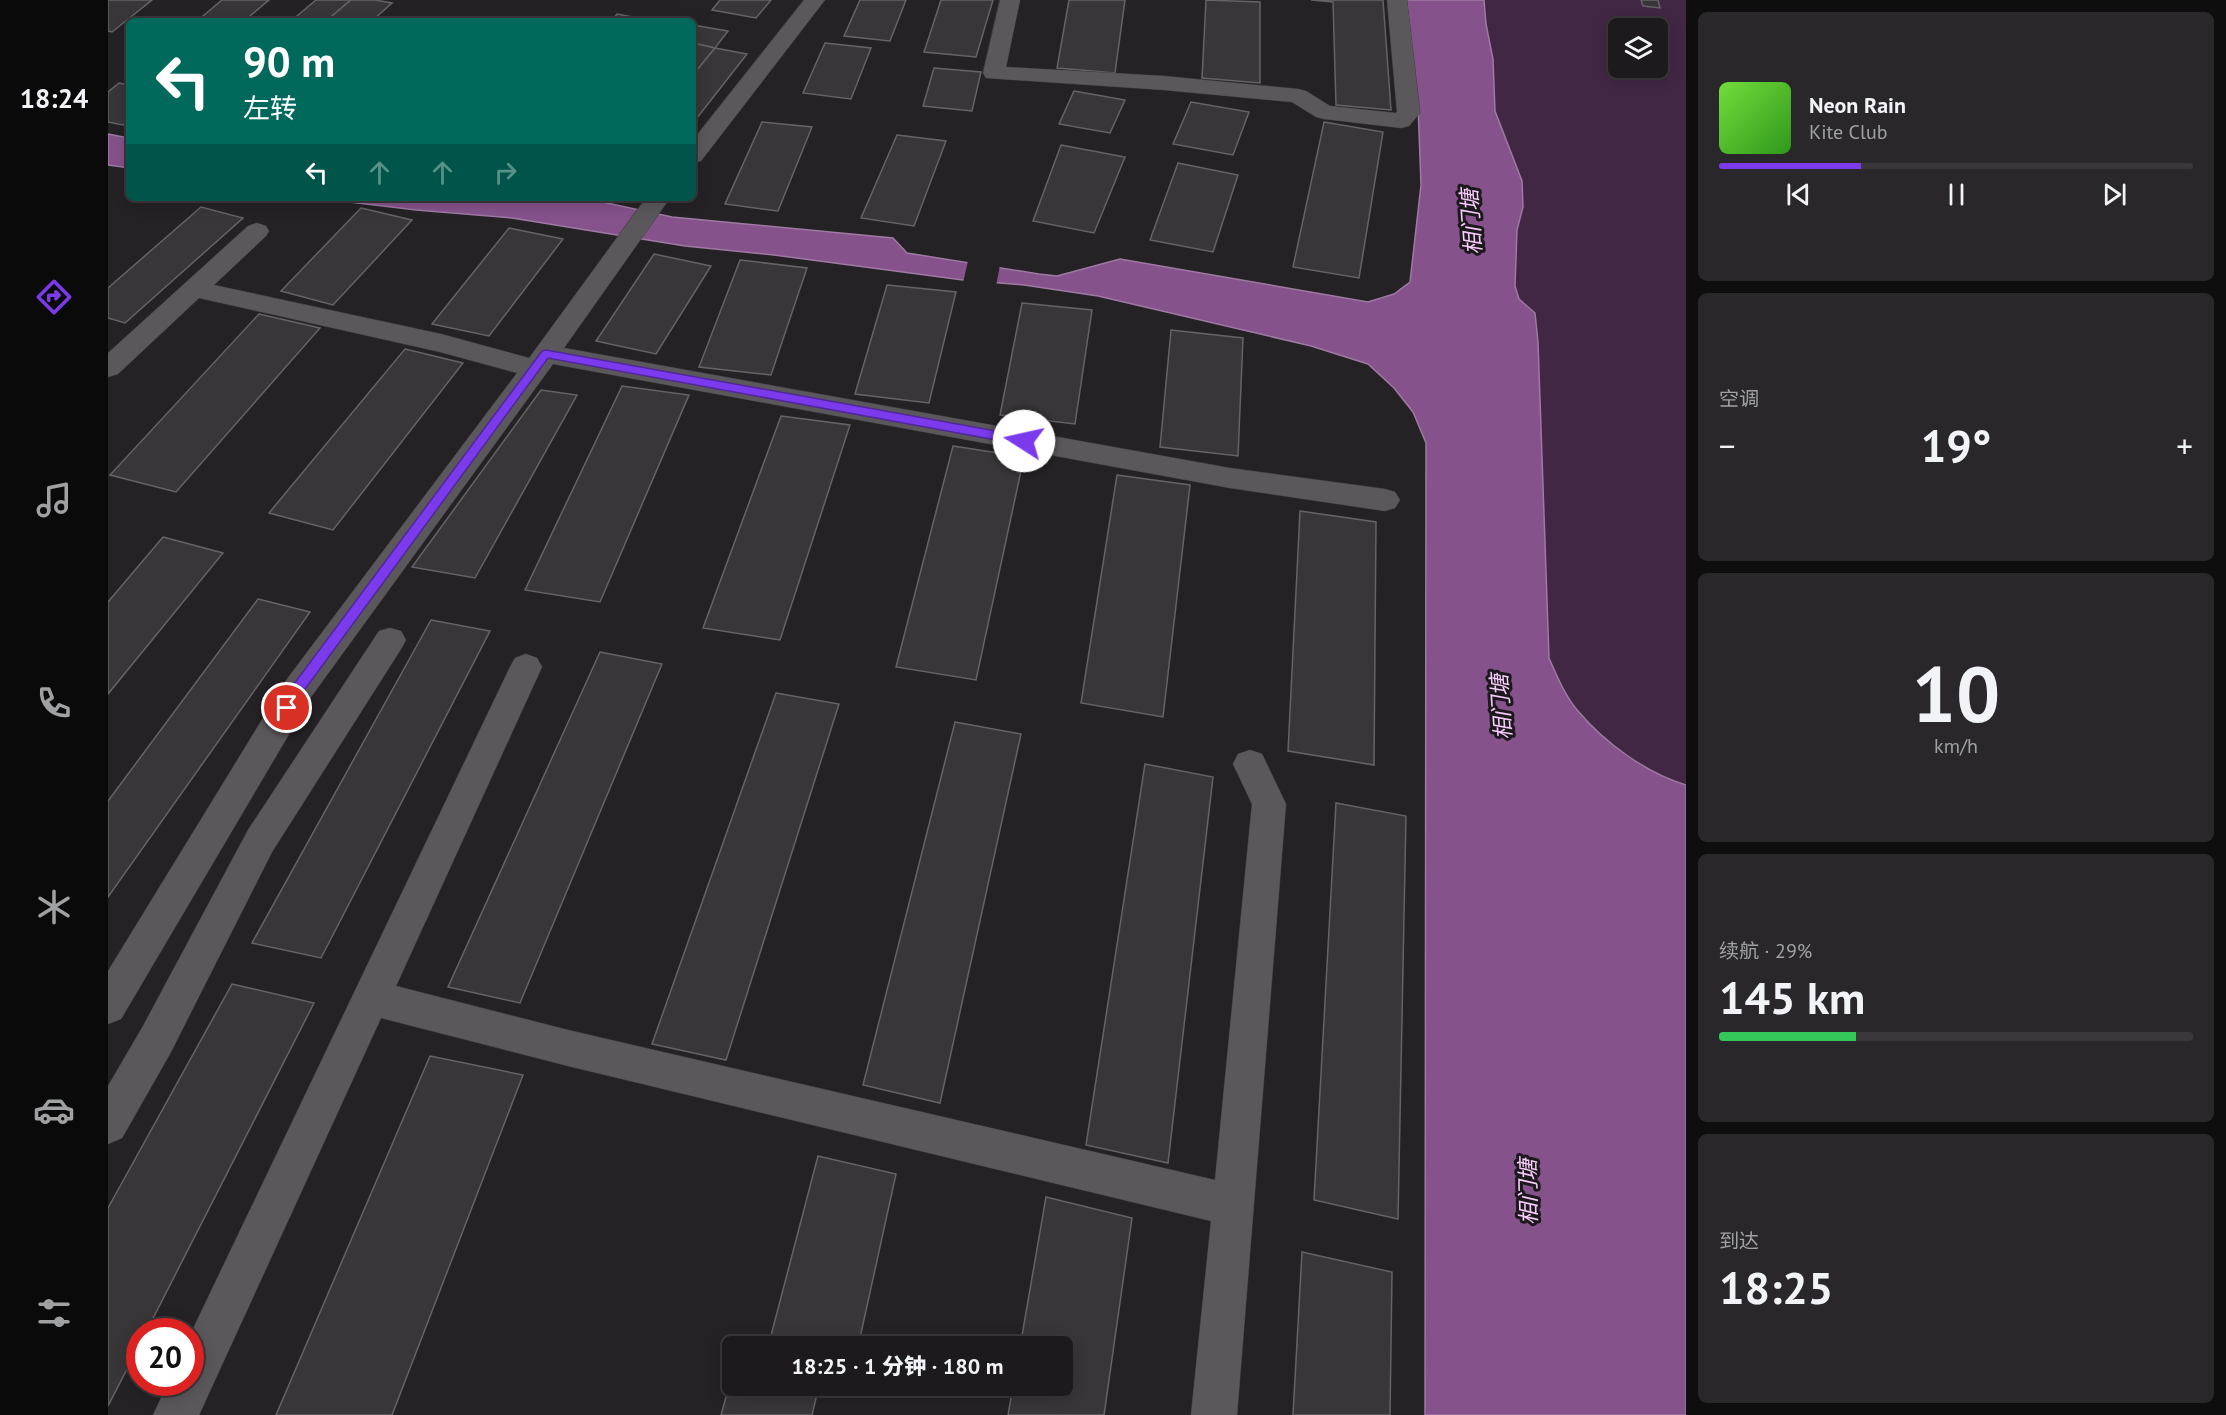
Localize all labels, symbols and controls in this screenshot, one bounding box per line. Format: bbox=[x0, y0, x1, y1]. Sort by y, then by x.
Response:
map controls bbox=[1608, 18, 1668, 78]
button: layers bbox=[1608, 18, 1668, 78]
text: 90 m bbox=[243, 34, 335, 89]
icon: left bbox=[144, 42, 222, 120]
text: 18:24 bbox=[20, 81, 88, 115]
text: 左转 bbox=[243, 91, 297, 125]
text: Neon Rain bbox=[1809, 91, 1906, 119]
text: Kite Club bbox=[1809, 119, 1887, 145]
icon: left bbox=[300, 156, 333, 189]
icon: ahead bbox=[363, 156, 396, 189]
icon: ahead bbox=[426, 156, 459, 189]
icon: right bbox=[489, 156, 522, 189]
icon: previous bbox=[1782, 178, 1815, 211]
icon: pause bbox=[1940, 178, 1973, 211]
icon: next bbox=[2098, 178, 2131, 211]
water label: 相门塘 bbox=[1454, 184, 1487, 256]
icon: directions bbox=[33, 276, 75, 318]
text: 空调 bbox=[1719, 386, 1759, 412]
position arrow bbox=[992, 409, 1056, 473]
text: 19° bbox=[1921, 416, 1991, 474]
text: − bbox=[1719, 424, 1736, 467]
text: + bbox=[2176, 424, 2193, 467]
icon: music bbox=[33, 479, 75, 521]
text: 10 bbox=[1912, 643, 2000, 744]
water label: 相门塘 bbox=[1484, 669, 1517, 741]
icon: phone bbox=[33, 682, 75, 724]
pin bbox=[261, 682, 312, 733]
icon: arrive bbox=[270, 691, 303, 724]
text: km/h bbox=[1934, 733, 1978, 759]
icon: climate bbox=[33, 886, 75, 928]
text: 续航 · 29% bbox=[1719, 938, 1812, 964]
text: 145 km bbox=[1719, 968, 1865, 1026]
icon: car bbox=[33, 1089, 75, 1131]
water label: 相门塘 bbox=[1513, 1155, 1543, 1225]
text: 到达 bbox=[1719, 1228, 1759, 1254]
text: 18:25 bbox=[1719, 1258, 1833, 1316]
icon: filters bbox=[33, 1292, 75, 1334]
speed limit sign: 20 bbox=[126, 1318, 204, 1396]
text: 18:25 · 1 分钟 · 180 m bbox=[792, 1352, 1003, 1380]

